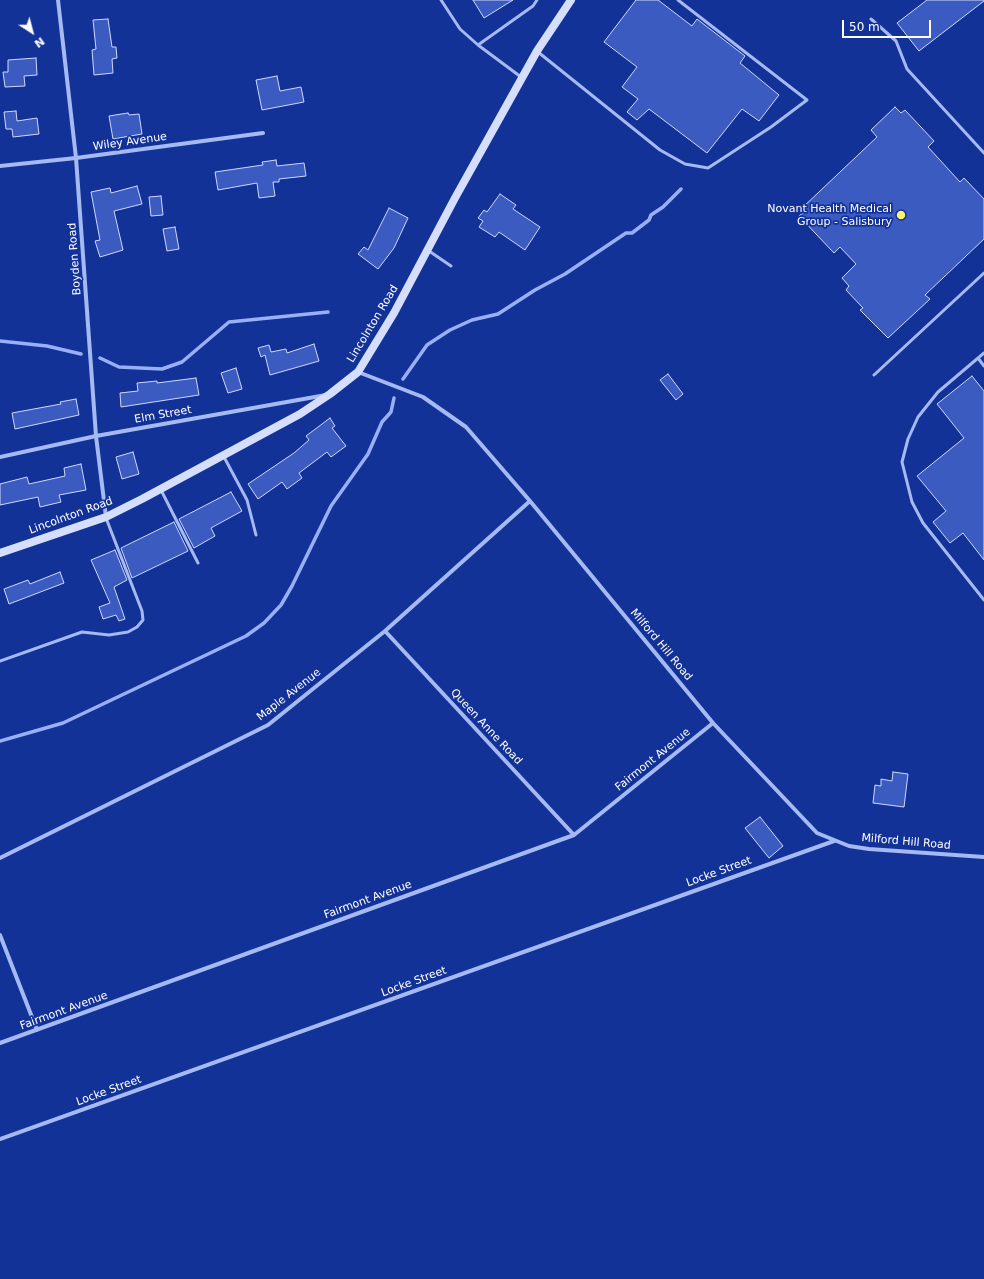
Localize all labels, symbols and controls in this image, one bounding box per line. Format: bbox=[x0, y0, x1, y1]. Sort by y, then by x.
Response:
north arrow bbox=[12, 12, 52, 52]
scale bar bbox=[844, 12, 933, 38]
text: 50 m bbox=[849, 20, 880, 34]
text: N bbox=[32, 34, 47, 50]
street label: Wiley Avenue bbox=[92, 130, 168, 154]
place label: Novant Health Medical Group - Salisbury bbox=[767, 202, 892, 228]
marker: Novant Health Medical Group - Salisbury bbox=[895, 209, 907, 221]
street label: Boyden Road bbox=[66, 222, 84, 296]
street label: Lincolnton Road bbox=[345, 283, 401, 365]
street label: Elm Street bbox=[133, 403, 193, 427]
street label: Lincolnton Road bbox=[27, 495, 115, 537]
street label: Milford Hill Road bbox=[627, 606, 695, 684]
street label: Maple Avenue bbox=[254, 666, 324, 724]
street label: Queen Anne Road bbox=[447, 686, 525, 768]
street label: Fairmont Avenue bbox=[613, 726, 693, 794]
street label: Milford Hill Road bbox=[861, 832, 951, 852]
street label: Locke Street bbox=[685, 854, 753, 890]
street label: Fairmont Avenue bbox=[322, 878, 414, 922]
street label: Locke Street bbox=[380, 964, 448, 1000]
street label: Fairmont Avenue bbox=[18, 989, 110, 1033]
street label: Locke Street bbox=[75, 1073, 143, 1109]

